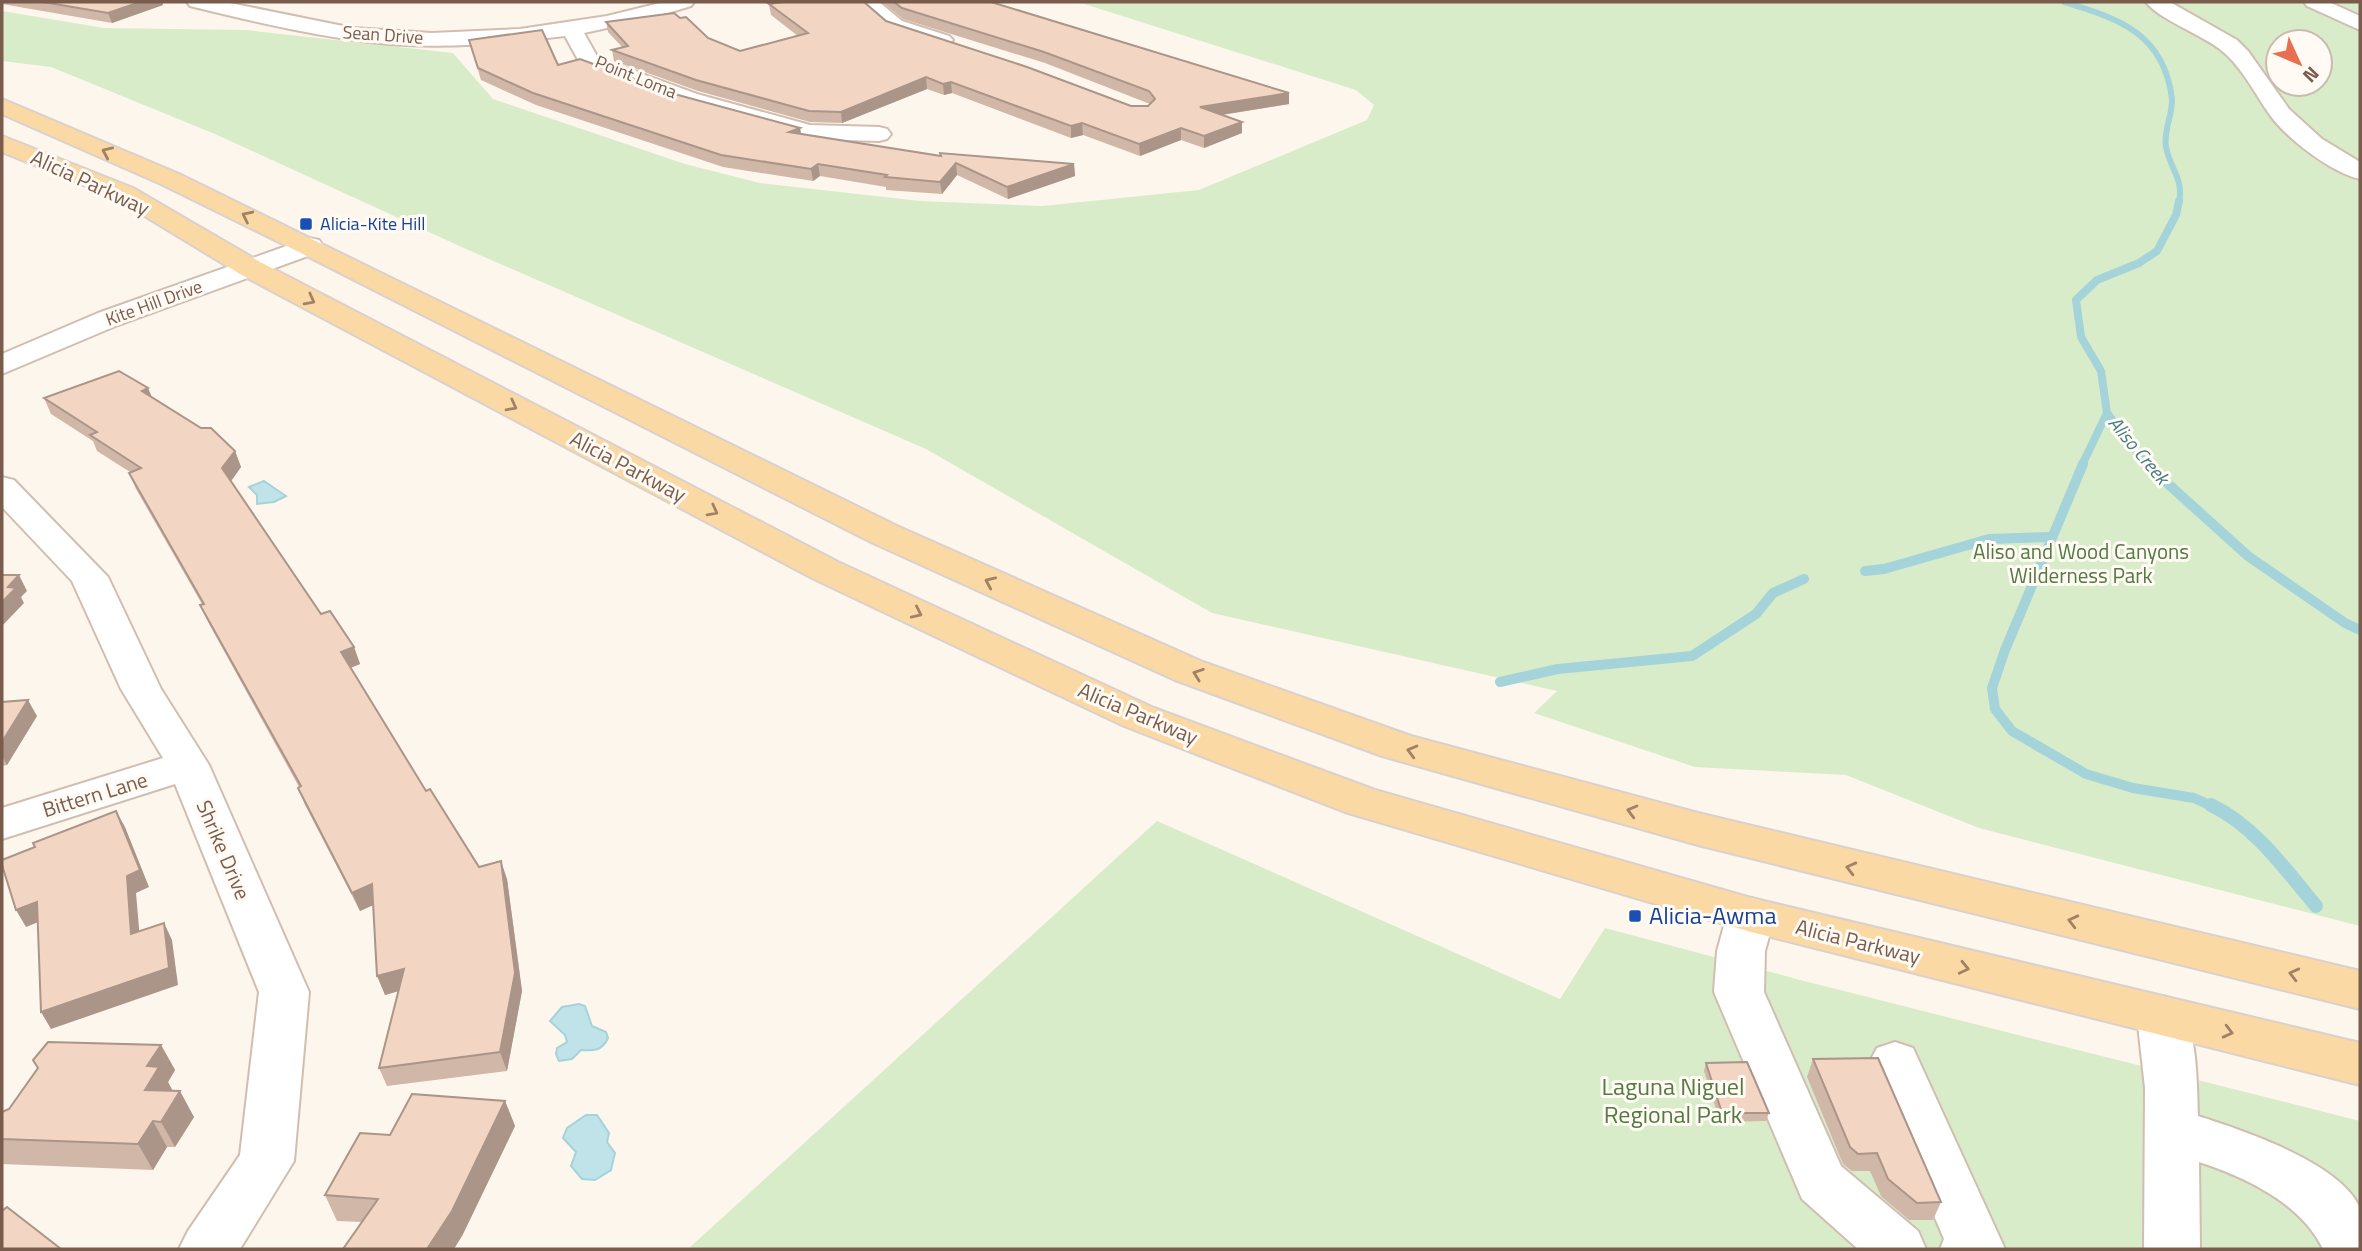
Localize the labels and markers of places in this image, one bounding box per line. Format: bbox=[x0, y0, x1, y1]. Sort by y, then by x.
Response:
place label: Alicia-Kite Hill bbox=[320, 210, 425, 237]
marker: Alicia-Kite Hill bbox=[298, 216, 314, 232]
place label: Alicia-Awma bbox=[1649, 897, 1776, 933]
marker: Alicia-Awma bbox=[1627, 908, 1643, 924]

